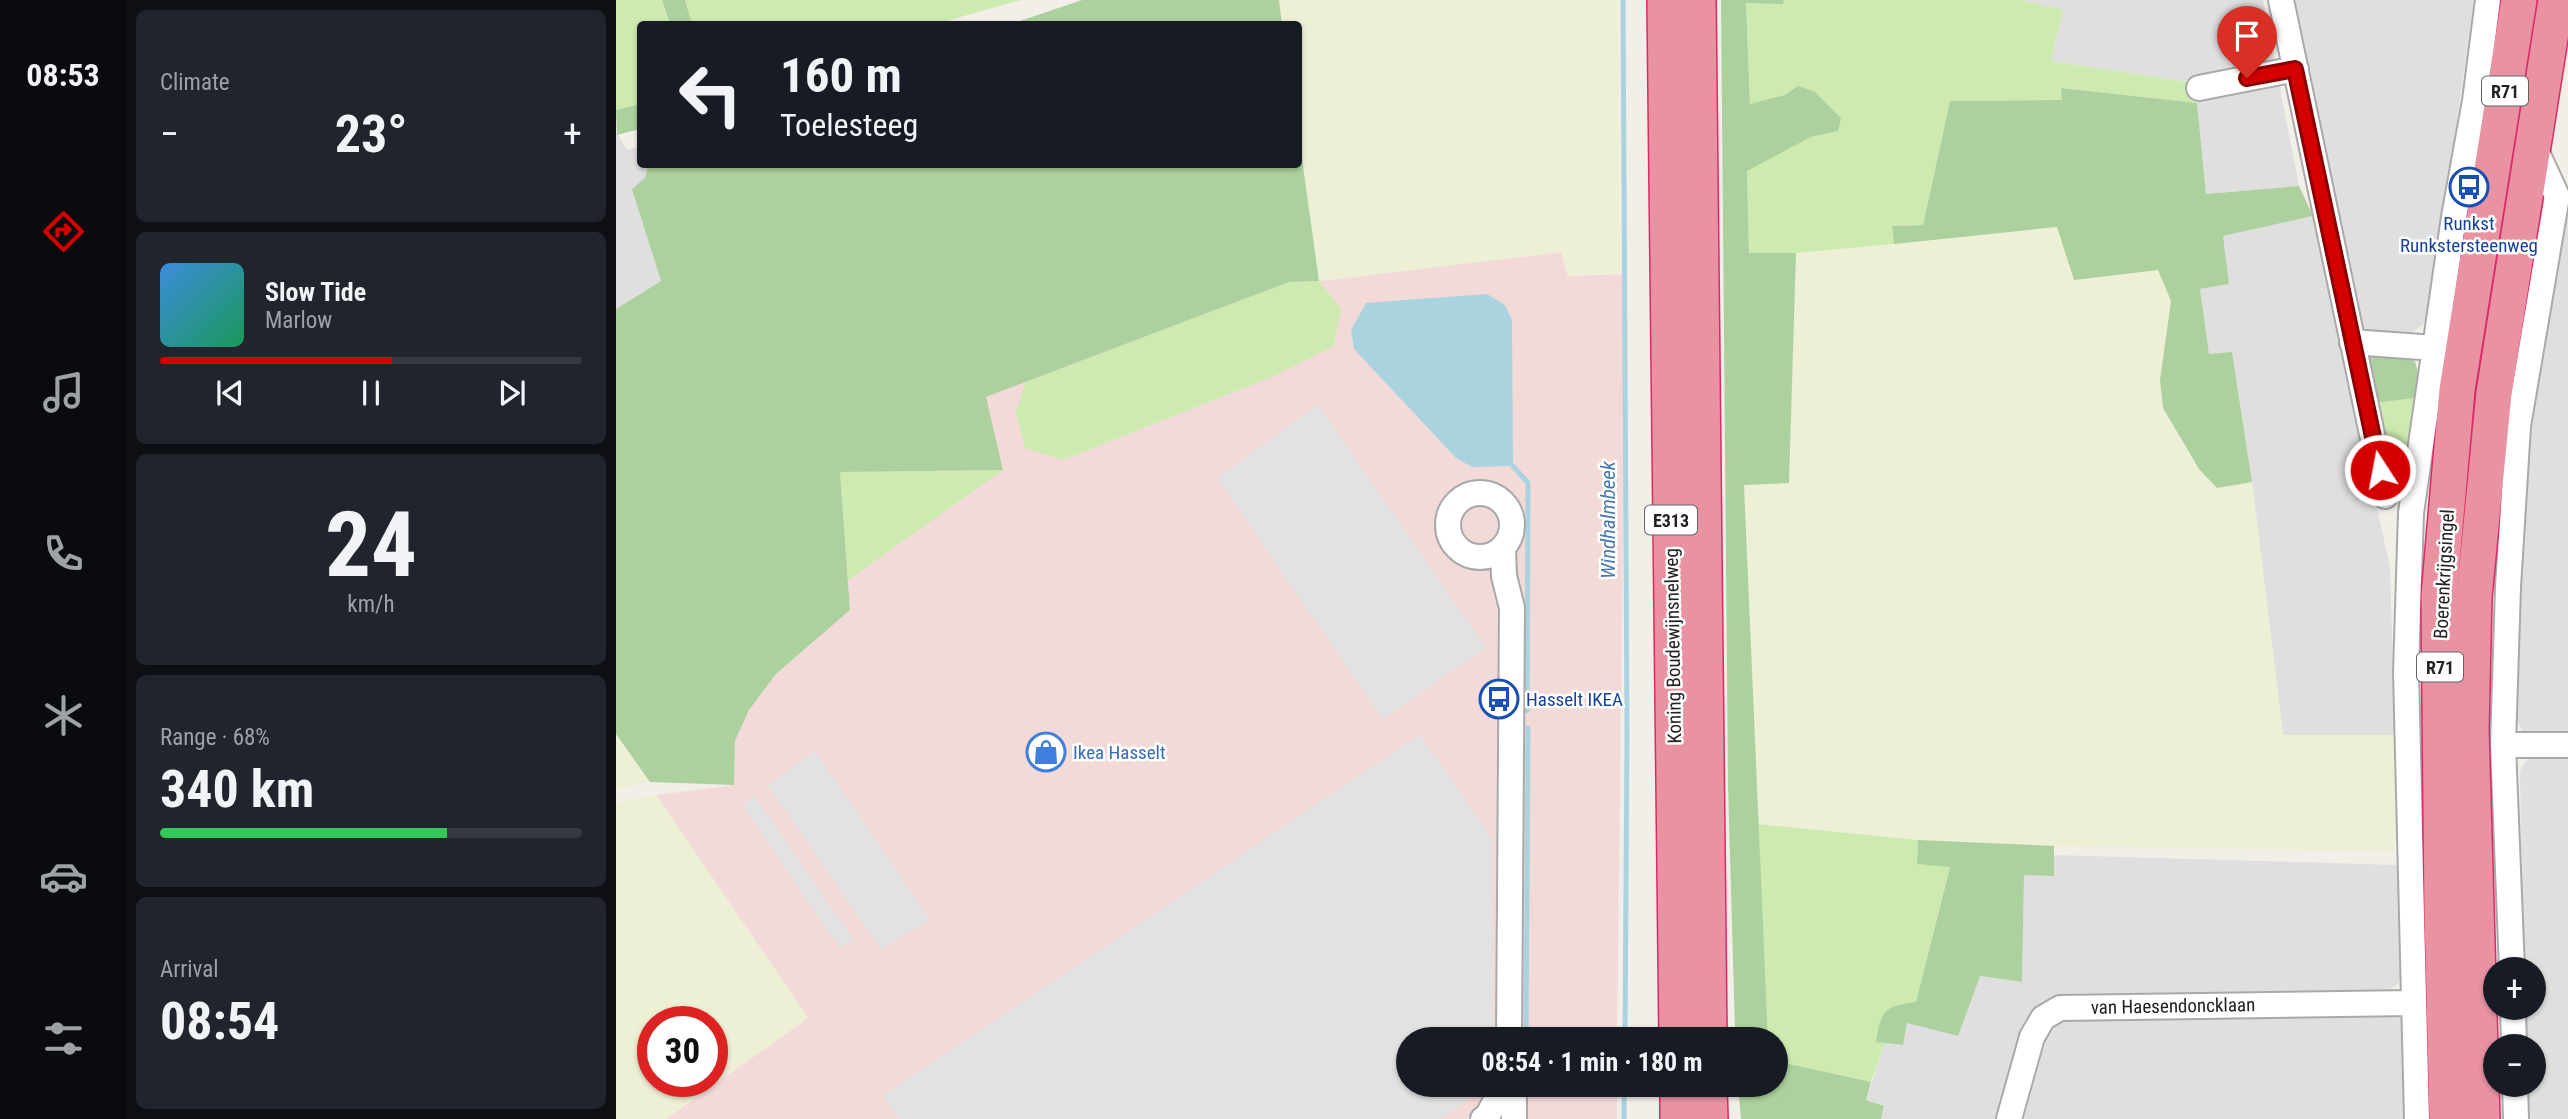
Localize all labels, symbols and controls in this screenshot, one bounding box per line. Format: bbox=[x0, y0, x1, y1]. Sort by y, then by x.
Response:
pin bbox=[2217, 6, 2277, 78]
icon: arrive bbox=[2228, 17, 2266, 55]
text: 160 m bbox=[780, 47, 902, 104]
icon: left bbox=[665, 49, 756, 140]
text: 08:53 bbox=[26, 56, 100, 94]
text: Climate bbox=[160, 69, 230, 96]
road number: R71 bbox=[2482, 76, 2528, 106]
text: 23° bbox=[335, 104, 407, 165]
text: Toelesteeg bbox=[780, 106, 918, 144]
text: − bbox=[160, 112, 179, 156]
text: + bbox=[563, 112, 582, 156]
bus stop icon: Runkst Runkstersteenweg bbox=[2448, 166, 2490, 208]
icon: directions bbox=[39, 207, 88, 256]
place label: Runkst Runkstersteenweg bbox=[2400, 212, 2538, 257]
text: Slow Tide bbox=[265, 277, 366, 307]
text: Marlow bbox=[265, 307, 332, 334]
icon: music bbox=[39, 368, 88, 417]
icon: previous bbox=[211, 374, 249, 412]
icon: pause bbox=[352, 374, 390, 412]
icon: next bbox=[493, 374, 531, 412]
position arrow bbox=[2343, 433, 2417, 507]
water label: Windhalmbeek bbox=[1596, 460, 1620, 579]
text: 24 bbox=[325, 492, 417, 598]
road number: E313 bbox=[1645, 506, 1697, 534]
street label: Boerenkrijgsingel bbox=[2429, 509, 2459, 639]
icon: phone bbox=[39, 529, 88, 578]
street label: Koning Boudewijnsnelweg bbox=[1660, 548, 1686, 744]
text: km/h bbox=[347, 591, 395, 618]
road number: R71 bbox=[2417, 652, 2463, 682]
bus stop icon: Hasselt IKEA bbox=[1478, 678, 1520, 720]
place label: Hasselt IKEA bbox=[1526, 688, 1623, 711]
icon: climate bbox=[39, 691, 88, 740]
text: Range · 68% bbox=[160, 724, 270, 751]
shop icon: Ikea Hasselt bbox=[1025, 731, 1067, 773]
place label: Ikea Hasselt bbox=[1073, 741, 1166, 764]
text: 340 km bbox=[160, 759, 314, 820]
icon: car bbox=[39, 852, 88, 901]
text: Arrival bbox=[160, 956, 219, 983]
map controls bbox=[2483, 957, 2546, 1097]
button: + bbox=[2483, 957, 2546, 1020]
text: 08:54 bbox=[160, 991, 279, 1052]
street label: van Haesendoncklaan bbox=[2091, 993, 2255, 1019]
speed limit sign: 30 bbox=[637, 1006, 728, 1097]
icon: filters bbox=[39, 1014, 88, 1063]
button: − bbox=[2483, 1034, 2546, 1097]
text: 08:54 · 1 min · 180 m bbox=[1482, 1047, 1702, 1077]

